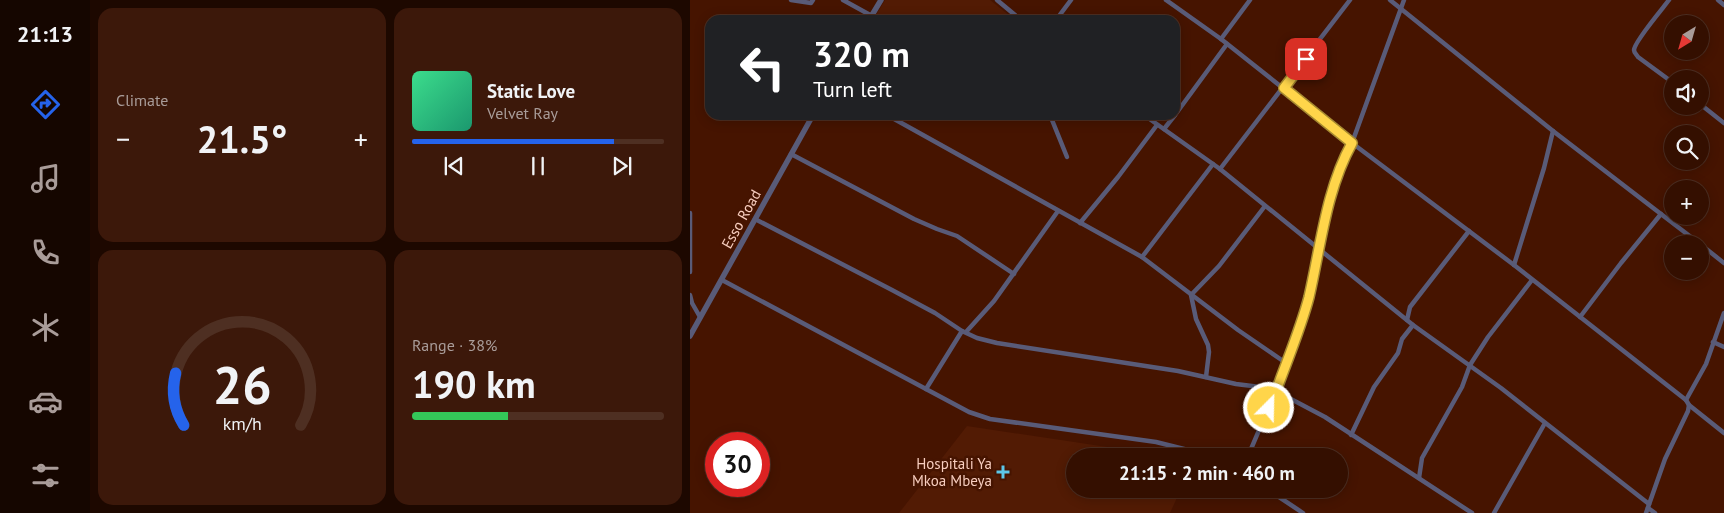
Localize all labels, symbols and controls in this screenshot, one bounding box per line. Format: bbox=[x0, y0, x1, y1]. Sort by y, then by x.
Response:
north arrow bbox=[1664, 15, 1709, 60]
map controls bbox=[1664, 15, 1709, 280]
text: 21:13 bbox=[17, 20, 73, 48]
text: 320 m bbox=[813, 31, 910, 77]
icon: left bbox=[730, 35, 795, 100]
pin bbox=[1285, 38, 1327, 80]
icon: arrive bbox=[1292, 45, 1320, 73]
button: sound bbox=[1664, 70, 1709, 115]
text: Turn left bbox=[813, 75, 892, 103]
text: Static Love bbox=[487, 79, 575, 103]
icon: directions bbox=[28, 87, 63, 122]
text: Climate bbox=[116, 90, 168, 110]
text: Velvet Ray bbox=[487, 103, 558, 123]
text: 21.5° bbox=[197, 114, 287, 163]
text: − bbox=[116, 120, 130, 157]
text: + bbox=[354, 120, 368, 157]
button: search bbox=[1664, 125, 1709, 170]
icon: previous bbox=[440, 152, 468, 180]
icon: pause bbox=[524, 152, 552, 180]
icon: next bbox=[608, 152, 636, 180]
icon: music bbox=[28, 161, 63, 196]
button: + bbox=[1664, 180, 1709, 225]
street label: Esso Road bbox=[717, 186, 765, 252]
icon: phone bbox=[28, 235, 63, 270]
button: − bbox=[1664, 235, 1709, 280]
icon: climate bbox=[28, 310, 63, 345]
text: Range · 38% bbox=[412, 335, 497, 355]
text: 26 bbox=[213, 351, 271, 418]
text: 190 km bbox=[412, 359, 536, 408]
position arrow bbox=[1242, 381, 1294, 433]
icon: car bbox=[28, 384, 63, 419]
text: km/h bbox=[222, 412, 262, 435]
speed limit sign: 30 bbox=[705, 432, 770, 497]
place label: Hospitali Ya Mkoa Mbeya bbox=[912, 454, 992, 490]
icon: filters bbox=[28, 458, 63, 493]
text: 21:15 · 2 min · 460 m bbox=[1119, 461, 1295, 485]
marker: Hospitali Ya Mkoa Mbeya bbox=[996, 465, 1010, 479]

